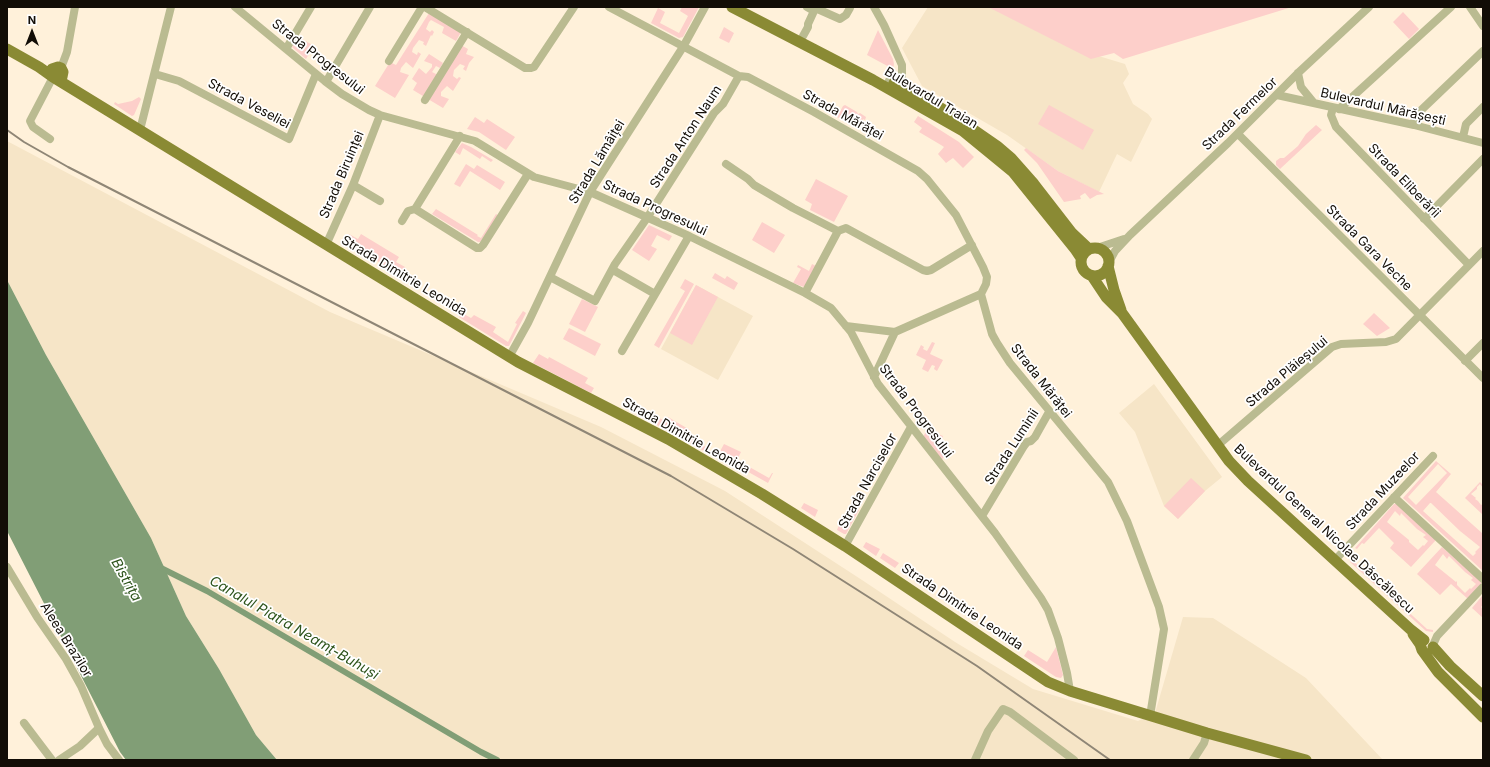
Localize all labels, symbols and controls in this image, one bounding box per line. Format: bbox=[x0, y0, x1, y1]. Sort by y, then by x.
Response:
north arrow bbox=[12, 12, 52, 52]
text: N bbox=[28, 13, 36, 27]
street label: Strada Progresului bbox=[269, 16, 367, 98]
street label: Bulevardul Traian bbox=[881, 64, 981, 132]
street label: Strada Fermelor bbox=[1199, 74, 1281, 154]
street label: Strada Veseliei bbox=[205, 76, 293, 132]
street label: Strada Anton Naum bbox=[647, 83, 725, 191]
street label: Bulevardul Mărășești bbox=[1319, 85, 1447, 129]
street label: Strada Mărăței bbox=[800, 86, 886, 144]
street label: Strada Lămâiței bbox=[566, 117, 628, 207]
street label: Strada Biruinței bbox=[317, 129, 367, 221]
street label: Strada Eliberării bbox=[1365, 141, 1443, 221]
street label: Strada Progresului bbox=[600, 177, 710, 239]
street label: Strada Gara Veche bbox=[1323, 202, 1415, 294]
street label: Strada Dimitrie Leonida bbox=[339, 232, 469, 320]
street label: Strada Plăieșului bbox=[1243, 333, 1331, 411]
street label: Strada Mărăței bbox=[1007, 341, 1075, 421]
street label: Strada Progresului bbox=[876, 361, 956, 461]
street label: Strada Dimitrie Leonida bbox=[620, 394, 752, 478]
street label: Strada Luminii bbox=[982, 406, 1042, 488]
street label: Strada Narciselor bbox=[835, 431, 901, 531]
street label: Bulevardul General Nicolae Dăscălescu bbox=[1231, 441, 1417, 617]
street label: Strada Muzeelor bbox=[1343, 449, 1423, 533]
water label: Bistrița bbox=[107, 556, 145, 604]
street label: Strada Dimitrie Leonida bbox=[898, 560, 1026, 654]
water label: Canalul Piatra Neamț-Buhuși bbox=[206, 573, 382, 683]
street label: Aleea Brazilor bbox=[37, 600, 95, 680]

